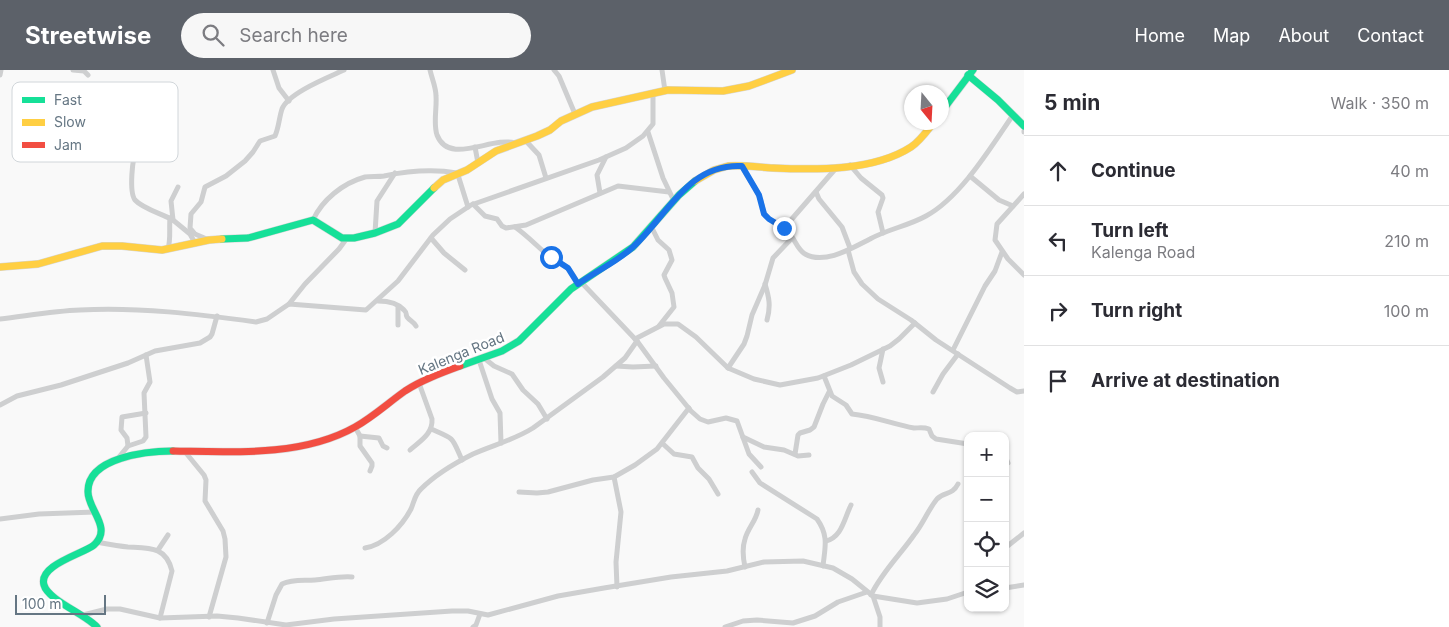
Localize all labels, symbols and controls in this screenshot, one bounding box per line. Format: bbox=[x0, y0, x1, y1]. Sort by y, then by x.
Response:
search box bbox=[181, 13, 531, 58]
text: Streetwise bbox=[25, 21, 151, 50]
icon: search bbox=[199, 21, 227, 49]
text: Search here bbox=[239, 24, 348, 47]
text: Home bbox=[1135, 25, 1185, 46]
text: Map bbox=[1213, 25, 1250, 46]
text: About bbox=[1278, 25, 1329, 46]
text: Contact bbox=[1357, 25, 1424, 46]
legend bbox=[12, 82, 178, 162]
north arrow bbox=[904, 85, 949, 130]
text: 5 min bbox=[1044, 90, 1100, 115]
text: Fast bbox=[54, 91, 82, 108]
text: Walk · 350 m bbox=[1331, 93, 1429, 113]
text: Slow bbox=[54, 113, 86, 130]
text: Jam bbox=[54, 136, 82, 153]
icon: ahead bbox=[1044, 157, 1072, 185]
text: Continue bbox=[1091, 159, 1176, 182]
text: 40 m bbox=[1390, 161, 1429, 181]
route end bbox=[773, 217, 796, 240]
text: Turn left bbox=[1091, 219, 1169, 242]
icon: left bbox=[1044, 227, 1072, 255]
text: 210 m bbox=[1384, 231, 1429, 251]
text: Kalenga Road bbox=[1091, 242, 1195, 262]
route start bbox=[540, 246, 563, 269]
icon: right bbox=[1044, 297, 1072, 325]
text: Turn right bbox=[1091, 299, 1182, 322]
text: 100 m bbox=[1384, 301, 1429, 321]
street label: Kalenga Road bbox=[416, 328, 506, 378]
icon: arrive bbox=[1044, 367, 1072, 395]
text: Arrive at destination bbox=[1091, 369, 1280, 392]
map controls bbox=[964, 432, 1009, 612]
button: + bbox=[964, 432, 1009, 477]
button: − bbox=[964, 477, 1009, 522]
button: locate bbox=[964, 522, 1009, 567]
button: layers bbox=[964, 567, 1009, 612]
scale bar bbox=[15, 592, 106, 615]
text: 100 m bbox=[22, 595, 62, 612]

